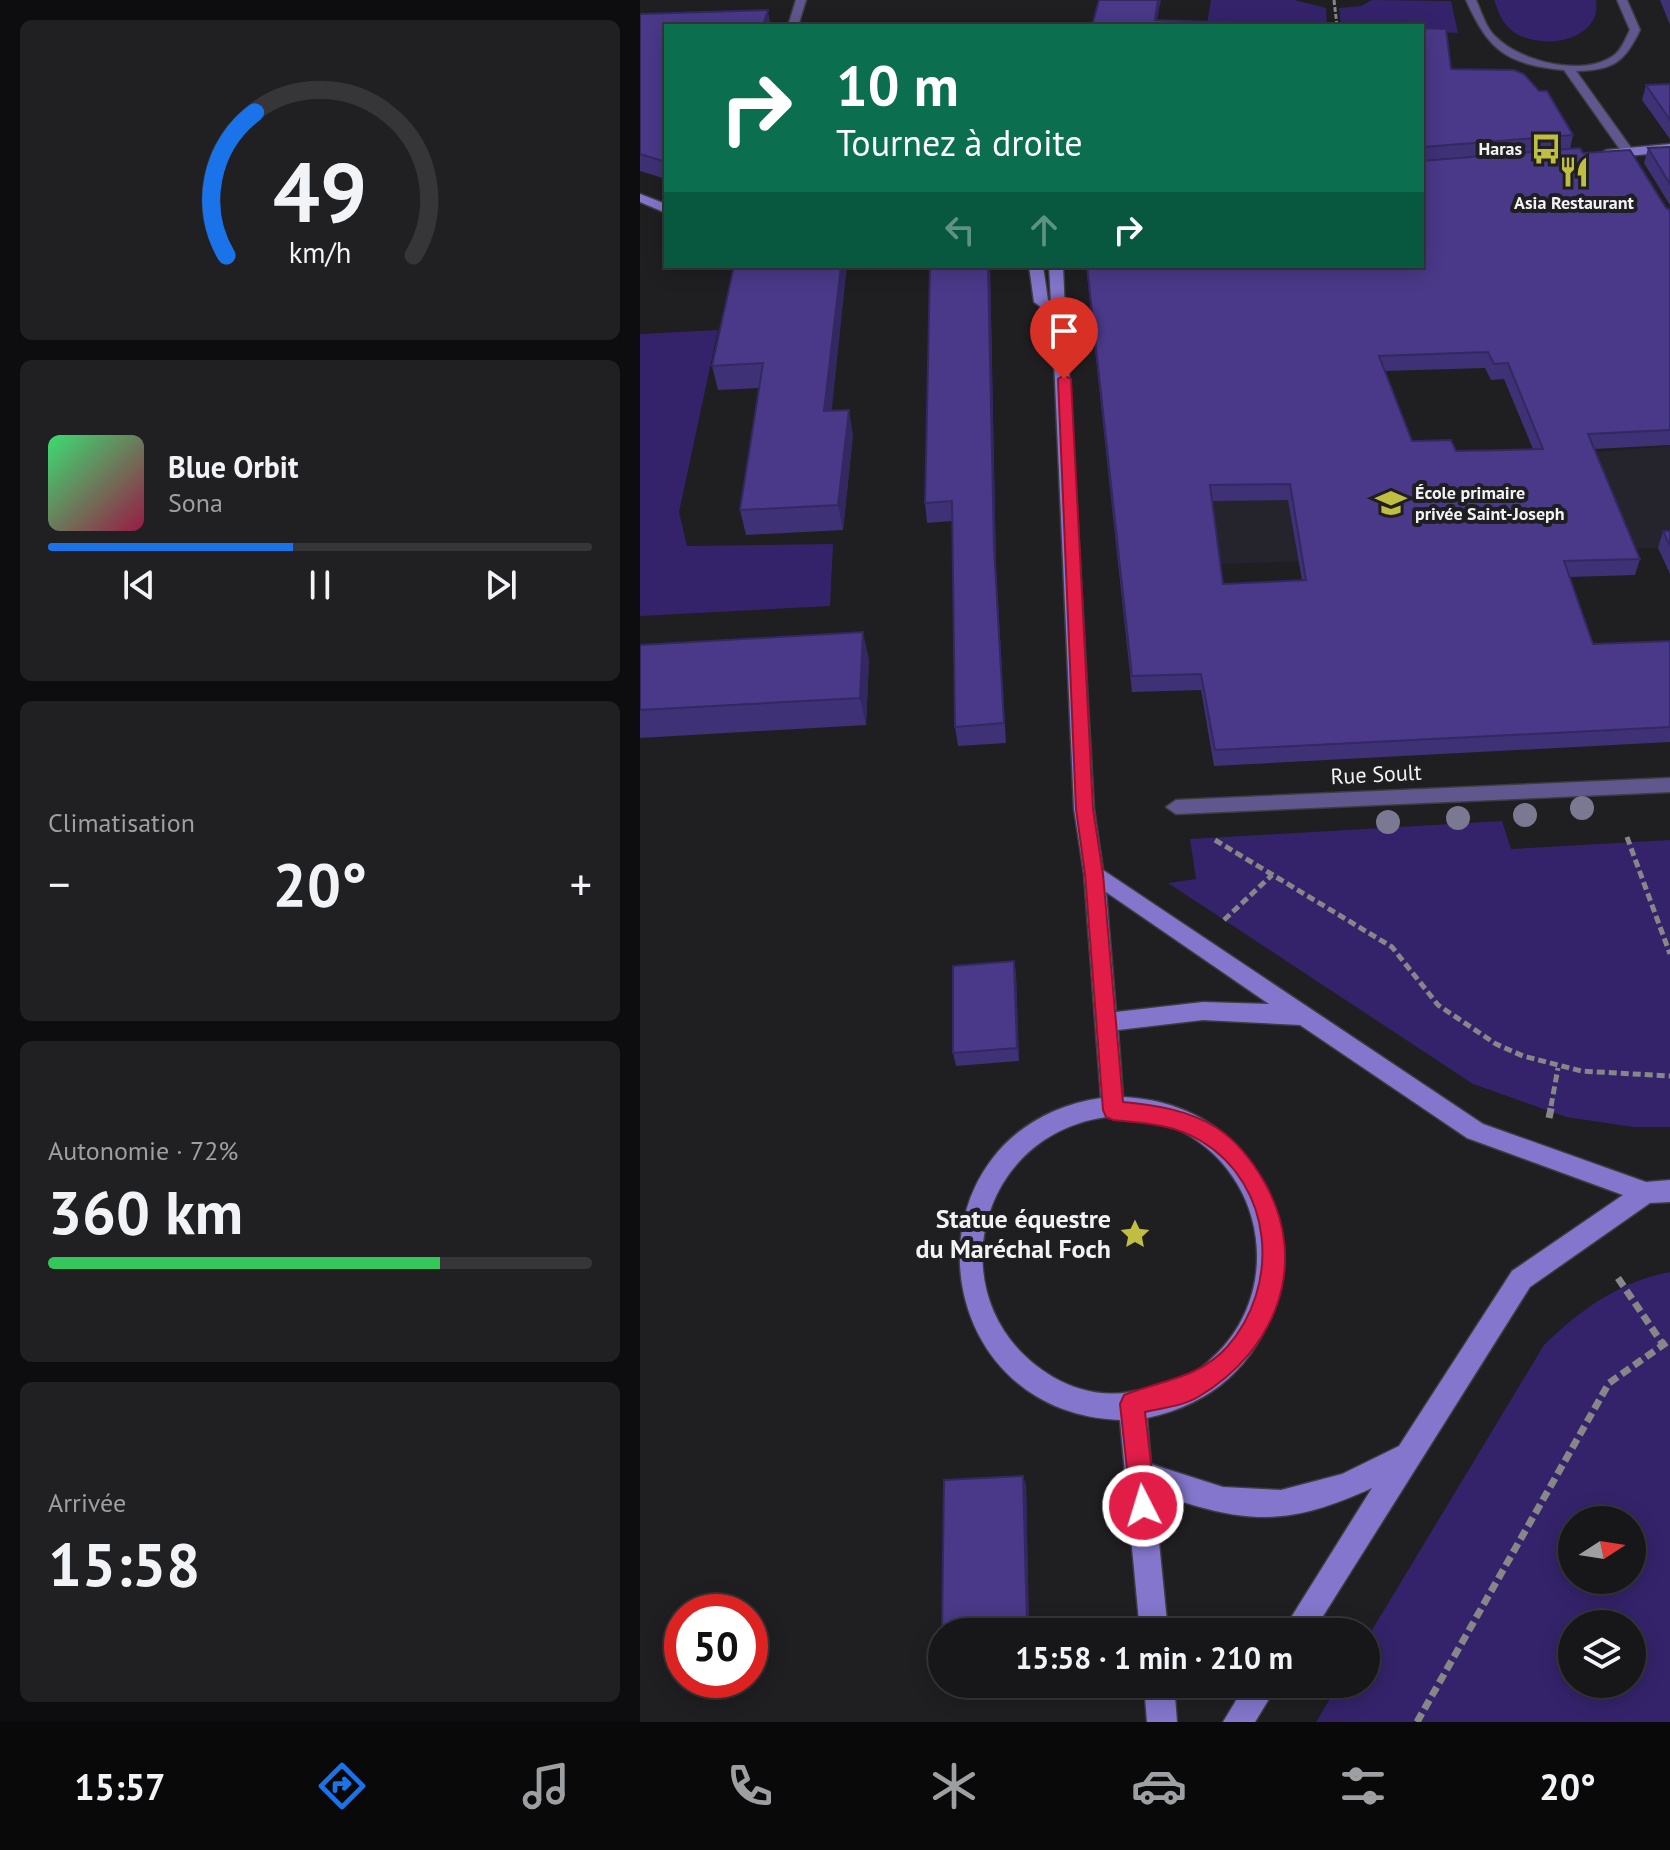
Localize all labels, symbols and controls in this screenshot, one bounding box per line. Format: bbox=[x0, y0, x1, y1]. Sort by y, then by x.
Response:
text: 10 m bbox=[836, 49, 959, 121]
icon: right bbox=[704, 56, 808, 160]
text: Tournez à droite bbox=[836, 119, 1083, 166]
bus stop icon: Haras bbox=[1529, 132, 1563, 166]
text: 49 bbox=[273, 137, 367, 245]
place label: Haras bbox=[1479, 137, 1522, 160]
restaurant icon: Asia Restaurant bbox=[1557, 155, 1591, 189]
place label: Asia Restaurant bbox=[1514, 191, 1635, 214]
icon: left bbox=[938, 208, 982, 252]
icon: ahead bbox=[1022, 208, 1066, 252]
icon: right bbox=[1106, 208, 1150, 252]
text: km/h bbox=[289, 234, 351, 271]
pin bbox=[1030, 297, 1098, 379]
icon: arrive bbox=[1042, 309, 1086, 353]
text: Blue Orbit bbox=[168, 447, 298, 486]
place label: École primaire privée Saint-Joseph bbox=[1415, 481, 1565, 525]
text: Sona bbox=[168, 486, 223, 519]
school or university icon: École primaire privée Saint-Joseph bbox=[1374, 486, 1408, 520]
icon: previous bbox=[117, 563, 161, 607]
icon: pause bbox=[298, 563, 342, 607]
icon: next bbox=[479, 563, 523, 607]
street label: Rue Soult bbox=[1330, 758, 1423, 790]
text: Climatisation bbox=[48, 806, 195, 839]
text: 20° bbox=[273, 845, 367, 923]
text: − bbox=[48, 855, 70, 912]
text: + bbox=[570, 855, 592, 912]
text: Autonomie · 72% bbox=[48, 1134, 238, 1167]
text: 360 km bbox=[48, 1173, 243, 1251]
place label: Statue équestre du Maréchal Foch bbox=[915, 1202, 1111, 1265]
place icon: Statue équestre du Maréchal Foch bbox=[1118, 1217, 1152, 1251]
position arrow bbox=[1101, 1464, 1185, 1548]
text: Arrivée bbox=[48, 1486, 126, 1519]
north arrow bbox=[1558, 1506, 1646, 1594]
map controls bbox=[1558, 1506, 1646, 1698]
text: 15:58 bbox=[48, 1525, 200, 1603]
speed limit sign: 50 bbox=[664, 1594, 768, 1698]
button: layers bbox=[1558, 1610, 1646, 1698]
text: 15:58 · 1 min · 210 m bbox=[1015, 1638, 1293, 1677]
icon: directions bbox=[314, 1758, 370, 1814]
icon: music bbox=[518, 1758, 574, 1814]
icon: phone bbox=[722, 1758, 778, 1814]
icon: climate bbox=[926, 1758, 982, 1814]
icon: car bbox=[1131, 1758, 1187, 1814]
icon: filters bbox=[1335, 1758, 1391, 1814]
text: 15:57 bbox=[74, 1763, 165, 1810]
text: 20° bbox=[1539, 1763, 1596, 1810]

